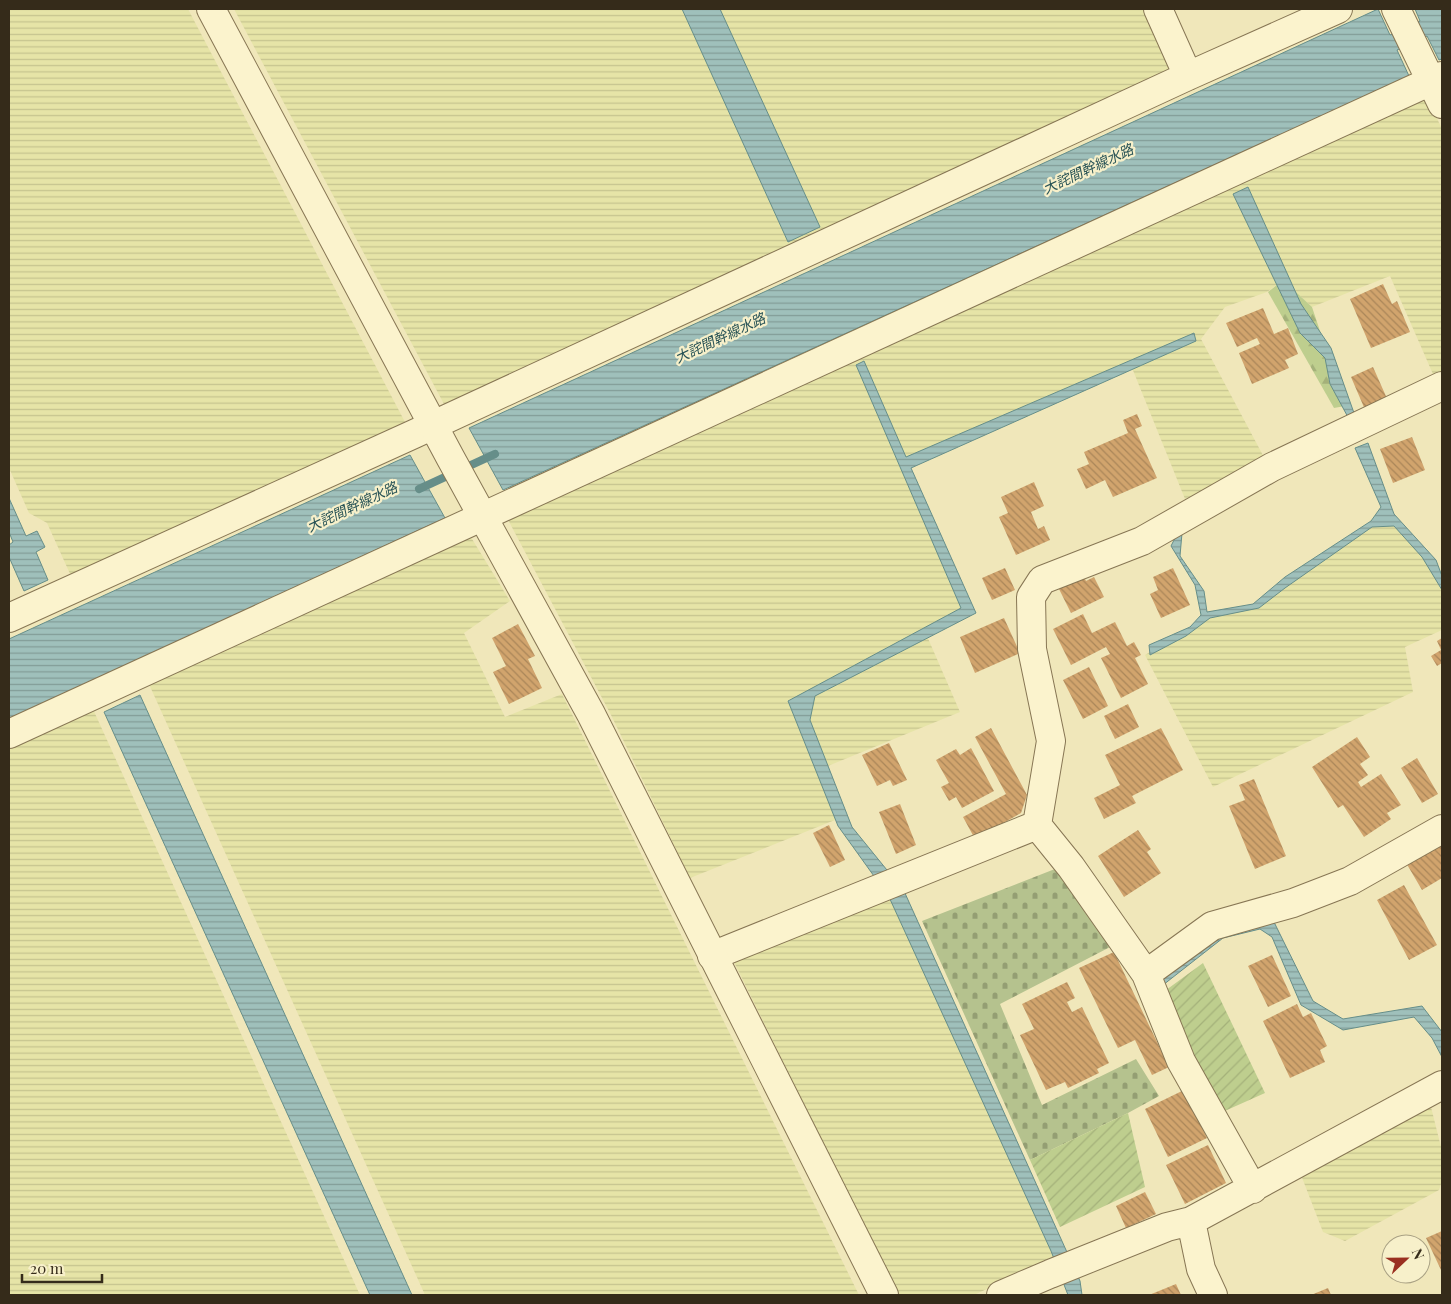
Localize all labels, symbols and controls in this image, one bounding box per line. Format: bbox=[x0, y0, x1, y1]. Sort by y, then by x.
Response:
water label: 大詫間幹線水路 bbox=[1039, 139, 1137, 198]
water label: 大詫間幹線水路 bbox=[671, 308, 769, 367]
water label: 大詫間幹線水路 bbox=[303, 477, 401, 536]
north arrow bbox=[1381, 1234, 1431, 1284]
text: N bbox=[1408, 1246, 1429, 1262]
scale bar bbox=[22, 1252, 102, 1284]
text: 20 m bbox=[30, 1258, 64, 1278]

